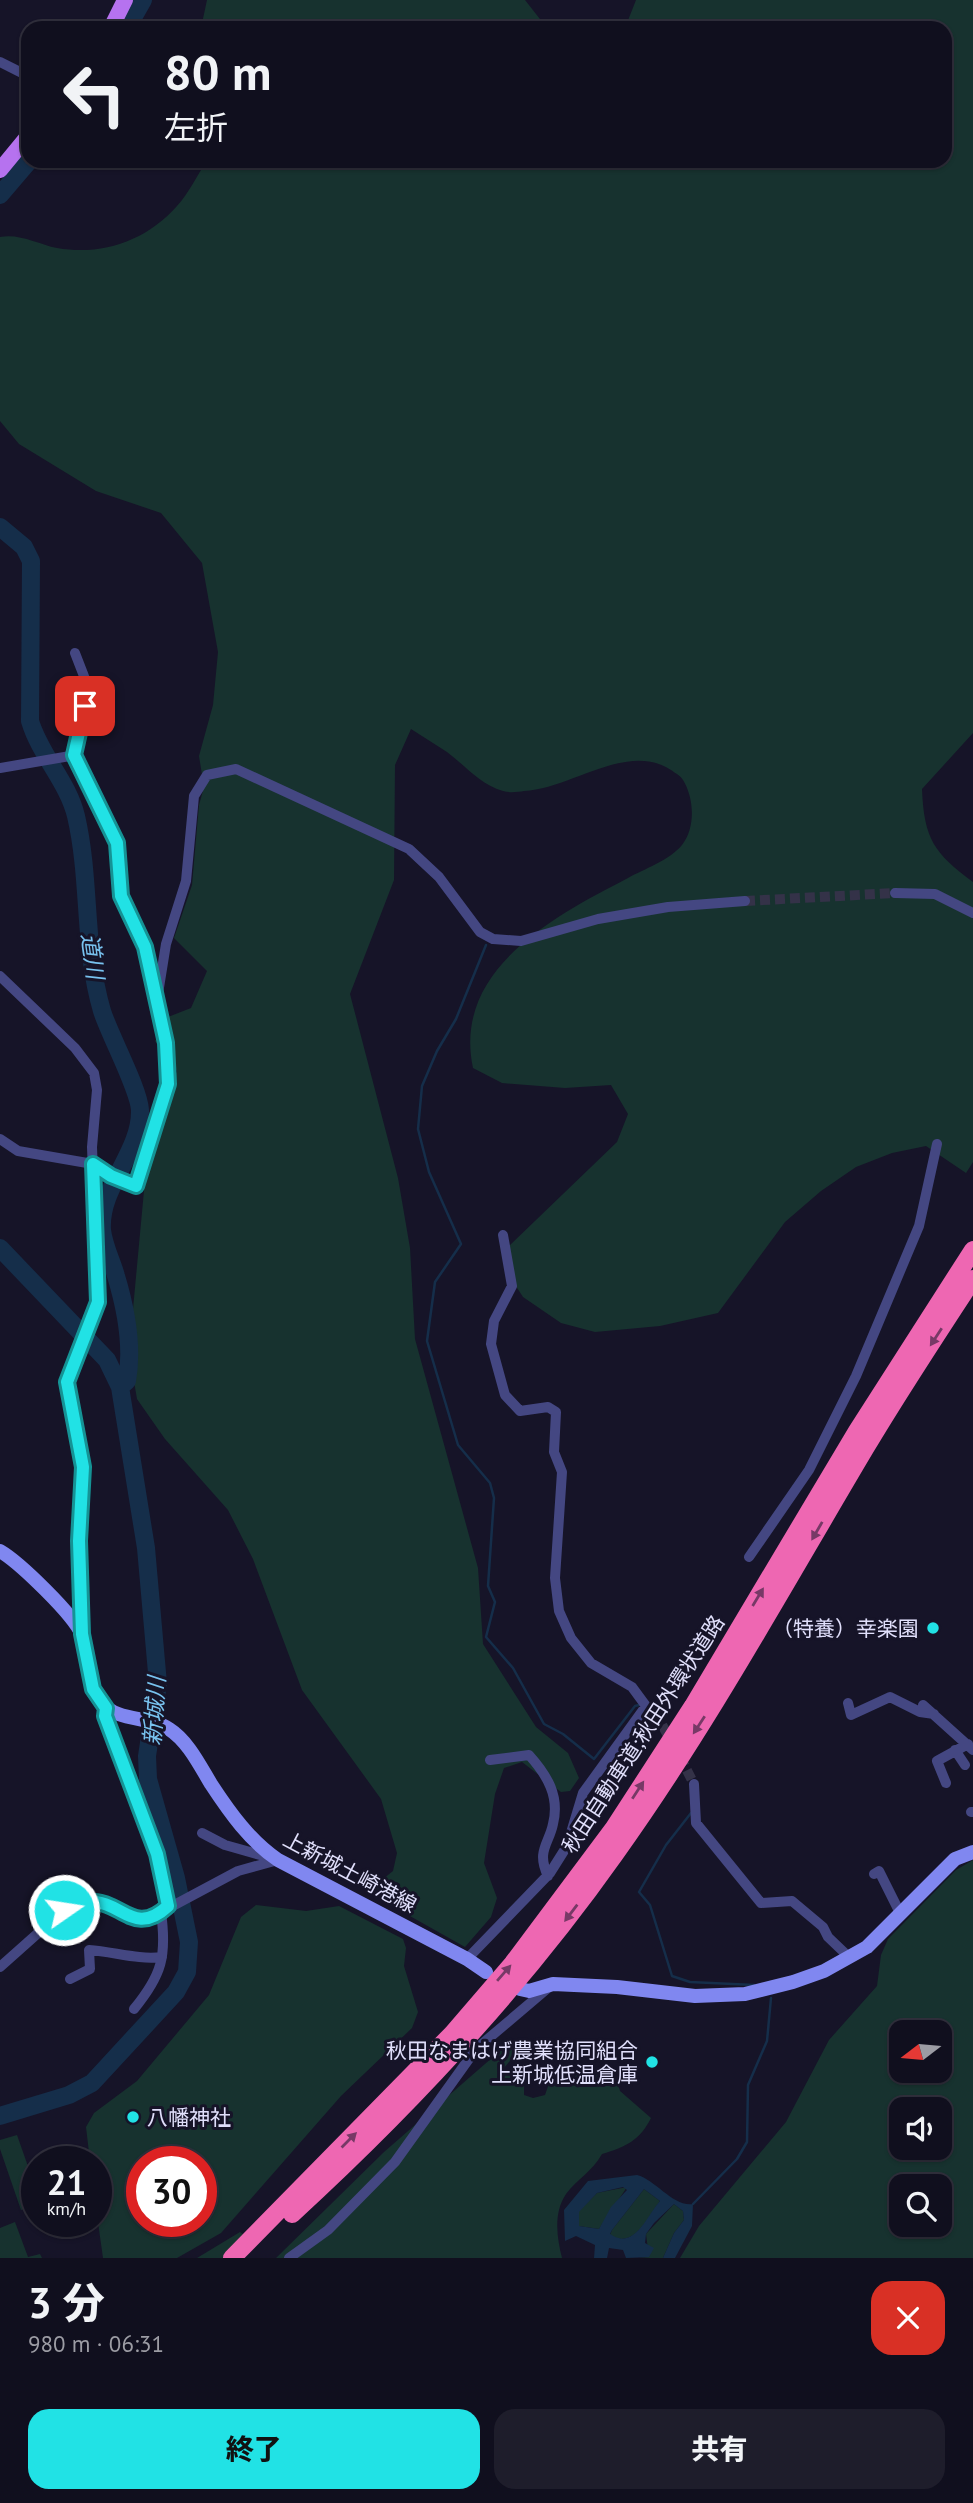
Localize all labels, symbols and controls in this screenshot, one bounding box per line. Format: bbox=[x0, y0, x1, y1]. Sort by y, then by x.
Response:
text: 80 m bbox=[164, 40, 271, 104]
icon: left bbox=[49, 49, 140, 140]
text: 左折 bbox=[164, 106, 228, 148]
pin bbox=[55, 676, 115, 736]
icon: arrive bbox=[66, 687, 104, 725]
water label: 道川 bbox=[75, 931, 111, 984]
one-way arrow bbox=[930, 1327, 943, 1346]
one-way arrow bbox=[811, 1521, 824, 1540]
one-way arrow bbox=[752, 1587, 764, 1606]
street label: 秋田自動車道;秋田外環状道路 bbox=[556, 1610, 730, 1858]
place label: （特養）幸楽園 bbox=[772, 1615, 919, 1642]
marker: （特養）幸楽園 bbox=[925, 1620, 941, 1636]
water label: 新城川 bbox=[137, 1673, 171, 1746]
one-way arrow bbox=[693, 1715, 706, 1735]
one-way arrow bbox=[632, 1780, 645, 1800]
street label: 上新城土崎港線 bbox=[279, 1826, 421, 1918]
position arrow bbox=[27, 1873, 101, 1947]
one-way arrow bbox=[564, 1904, 578, 1922]
one-way arrow bbox=[496, 1965, 511, 1982]
north arrow bbox=[889, 2020, 952, 2082]
map controls bbox=[889, 2020, 952, 2237]
place label: 秋田なまはげ農業協同組合 上新城低温倉庫 bbox=[386, 2037, 638, 2088]
marker: 秋田なまはげ農業協同組合 上新城低温倉庫 bbox=[644, 2054, 660, 2070]
button: sound bbox=[889, 2097, 952, 2160]
place label: 八幡神社 bbox=[147, 2104, 231, 2131]
marker: 八幡神社 bbox=[125, 2109, 141, 2125]
one-way arrow bbox=[341, 2132, 358, 2149]
speed limit sign: 30 bbox=[126, 2146, 217, 2237]
text: 21 bbox=[47, 2159, 86, 2205]
button: search bbox=[889, 2174, 952, 2237]
text: km/h bbox=[47, 2197, 86, 2220]
text: 3 分 bbox=[28, 2275, 104, 2330]
button: close bbox=[871, 2281, 945, 2355]
text: 980 m · 06:31 bbox=[28, 2329, 164, 2358]
button: 終了 bbox=[28, 2409, 480, 2489]
button: 共有 bbox=[494, 2409, 945, 2489]

